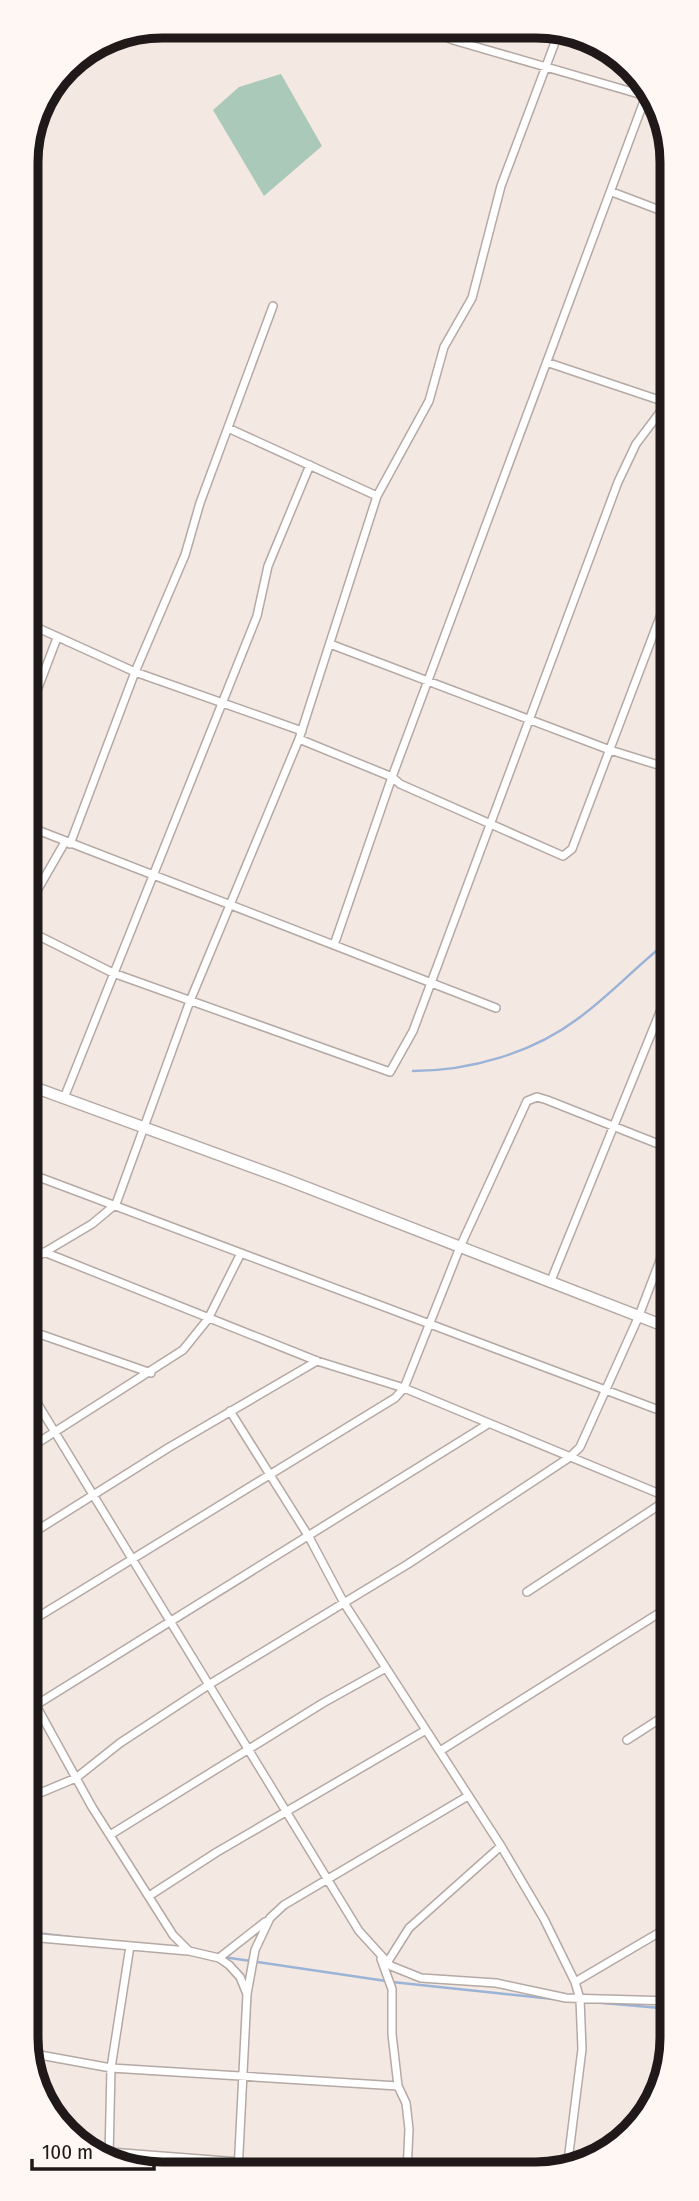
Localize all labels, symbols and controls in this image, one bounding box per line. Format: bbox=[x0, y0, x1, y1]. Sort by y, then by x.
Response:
scale bar bbox=[32, 2128, 154, 2172]
text: 100 m bbox=[42, 2139, 93, 2165]

